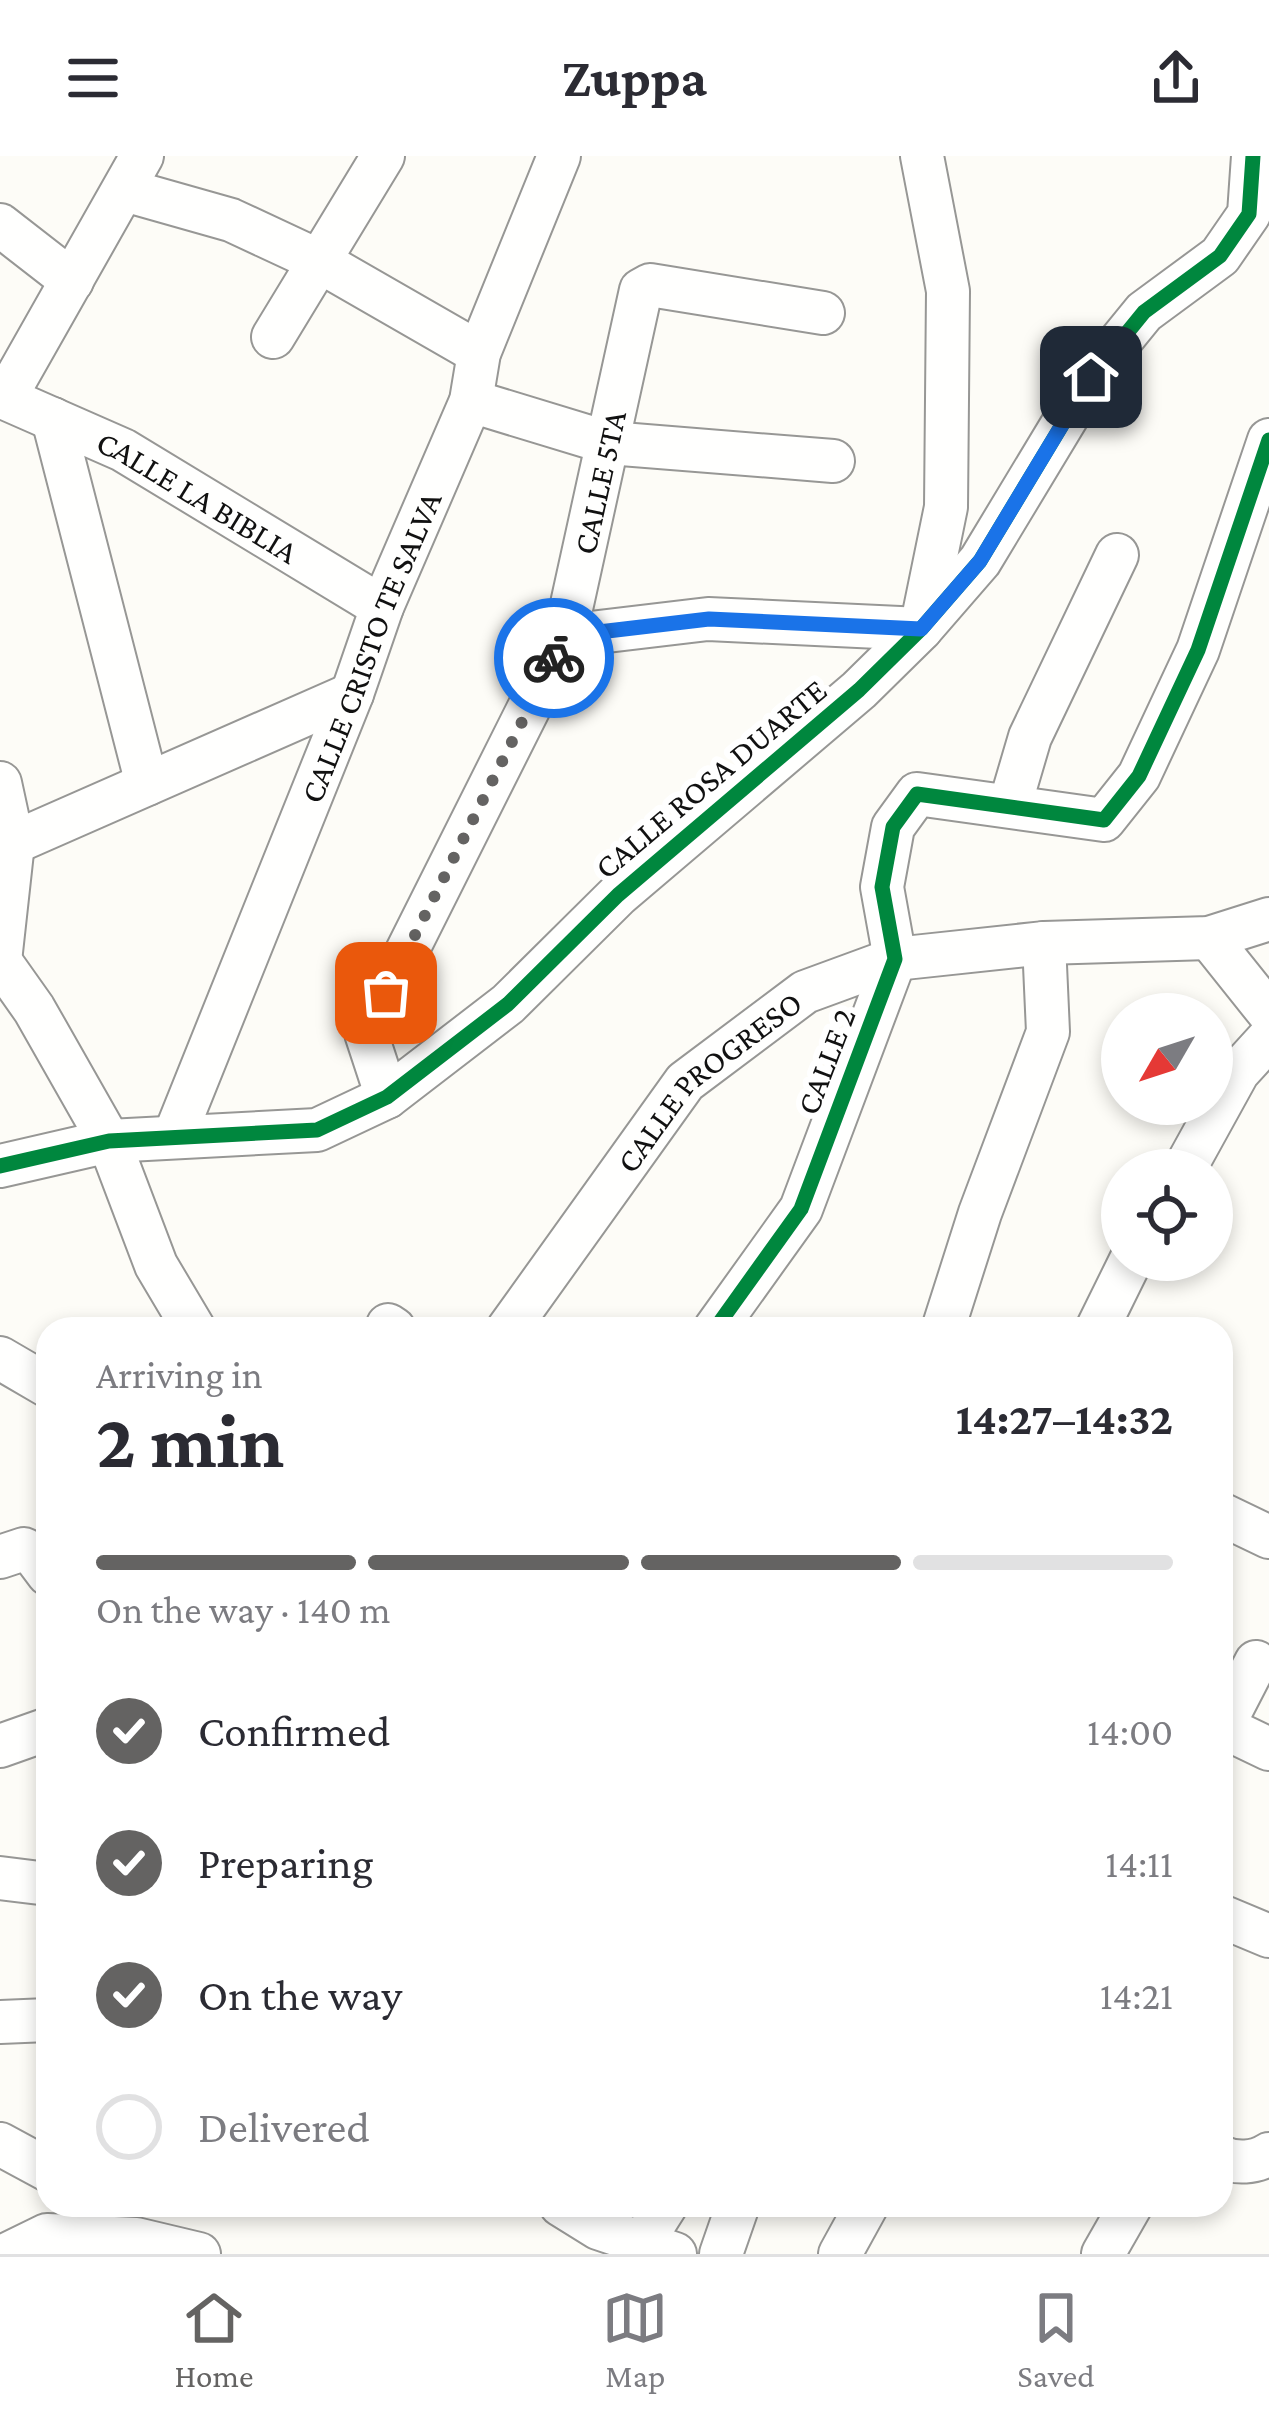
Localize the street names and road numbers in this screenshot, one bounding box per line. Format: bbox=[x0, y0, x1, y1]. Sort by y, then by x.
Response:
street label: CALLE 5TA bbox=[566, 407, 633, 557]
street label: CALLE LA BIBLIA bbox=[91, 423, 305, 571]
street label: CALLE CRISTO TE SALVA bbox=[292, 486, 449, 808]
street label: CALLE ROSA DUARTE bbox=[587, 671, 833, 886]
street label: CALLE PROGRESO bbox=[609, 983, 809, 1179]
street label: CALLE 2 bbox=[788, 1003, 863, 1119]

